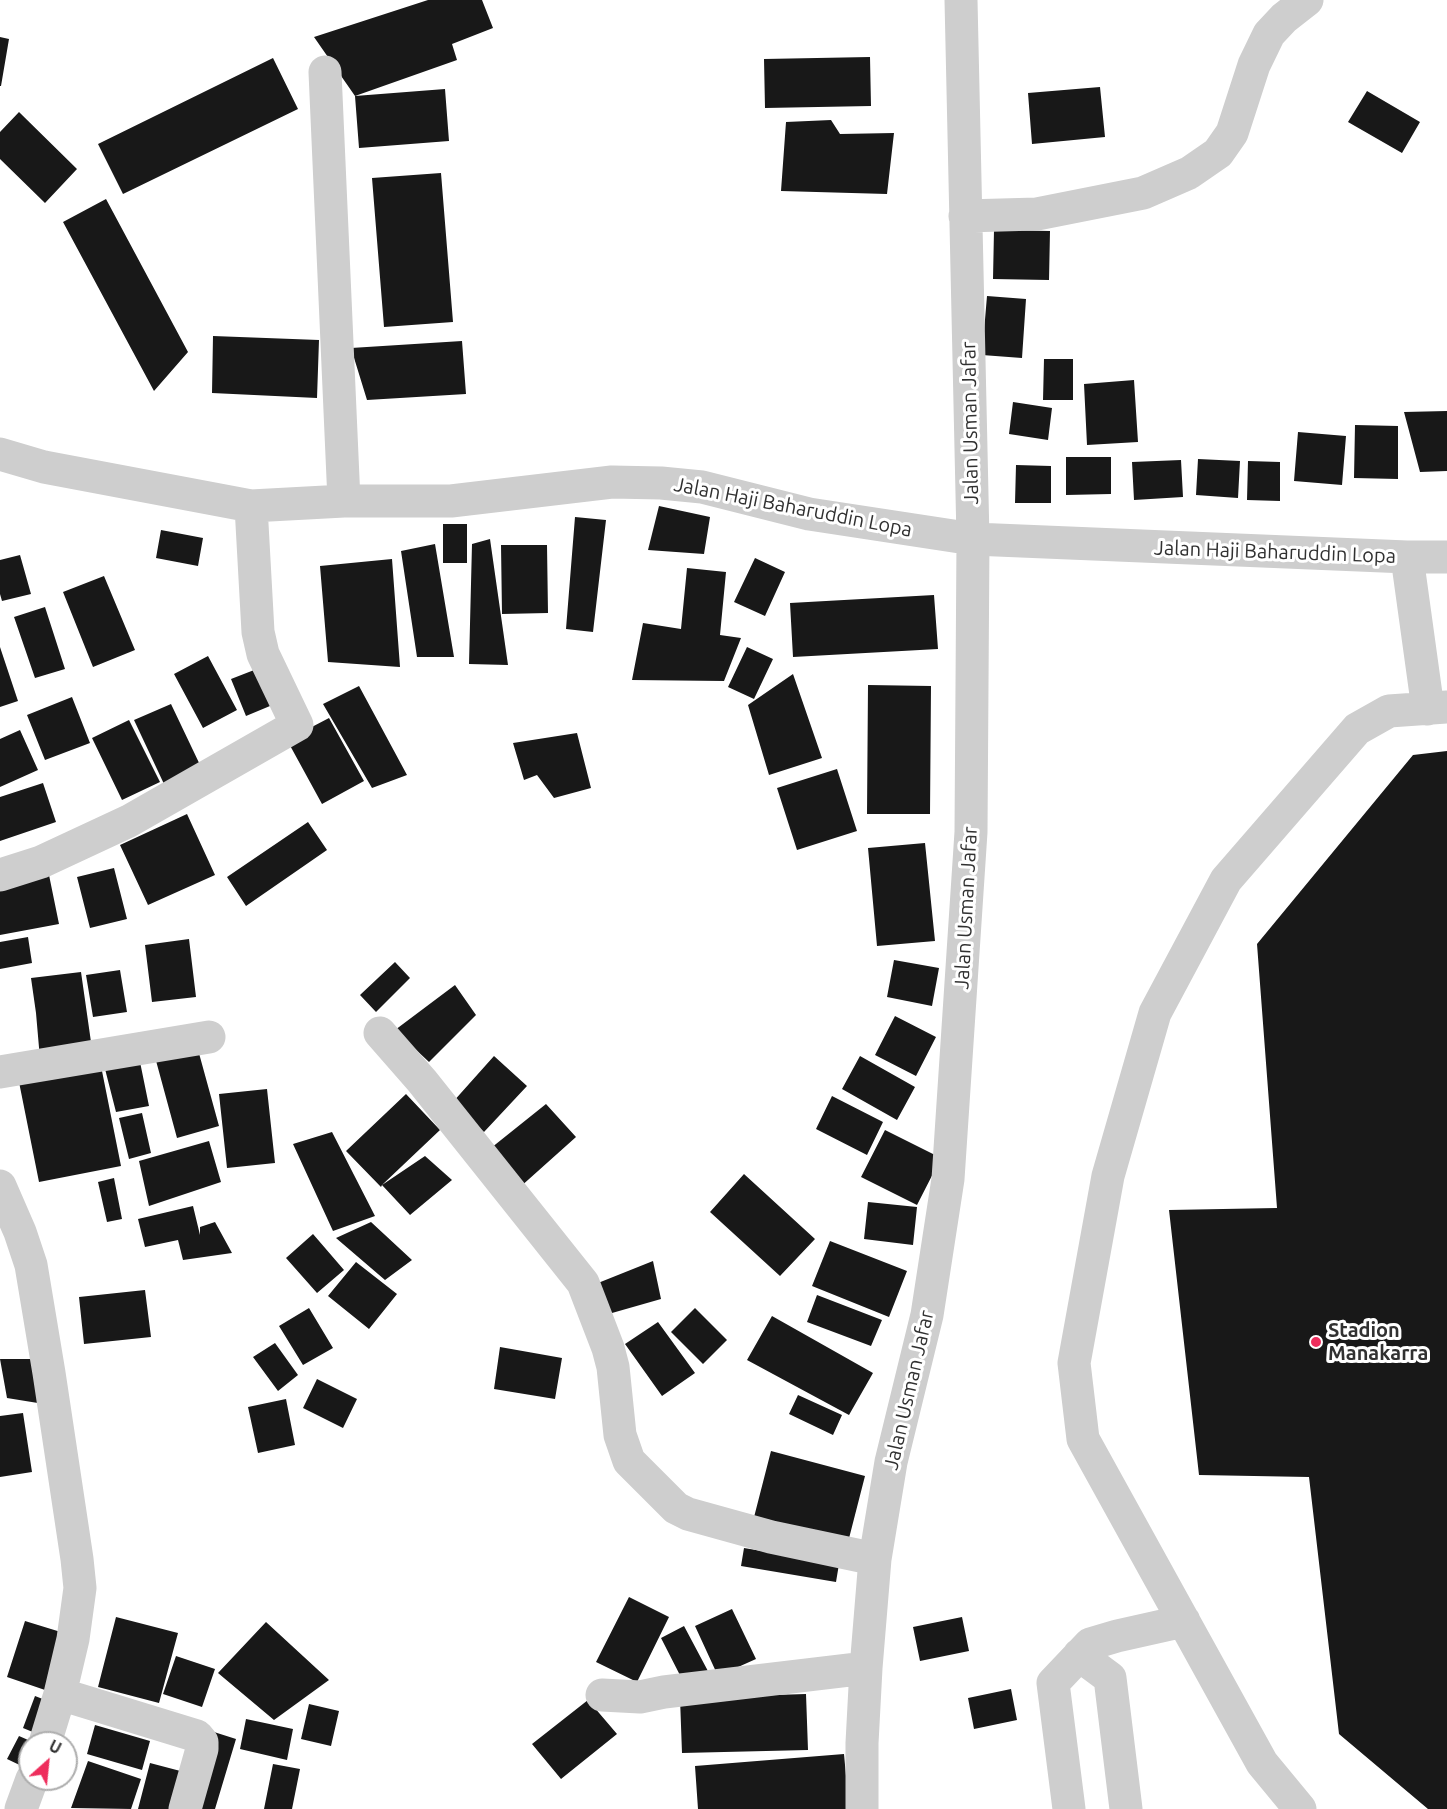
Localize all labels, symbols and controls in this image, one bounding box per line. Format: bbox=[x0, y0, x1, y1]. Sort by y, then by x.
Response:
street label: Jalan Usman Jafar bbox=[957, 341, 983, 505]
street label: Jalan Haji Baharuddin Lopa bbox=[672, 472, 914, 542]
street label: Jalan Haji Baharuddin Lopa bbox=[1154, 536, 1396, 568]
street label: Jalan Usman Jafar bbox=[950, 826, 982, 990]
street label: Jalan Usman Jafar bbox=[879, 1308, 939, 1472]
place label: Stadion Manakarra bbox=[1328, 1318, 1428, 1365]
marker: Stadion Manakarra bbox=[1309, 1335, 1323, 1349]
north arrow bbox=[18, 1731, 78, 1791]
text: U bbox=[46, 1736, 64, 1757]

